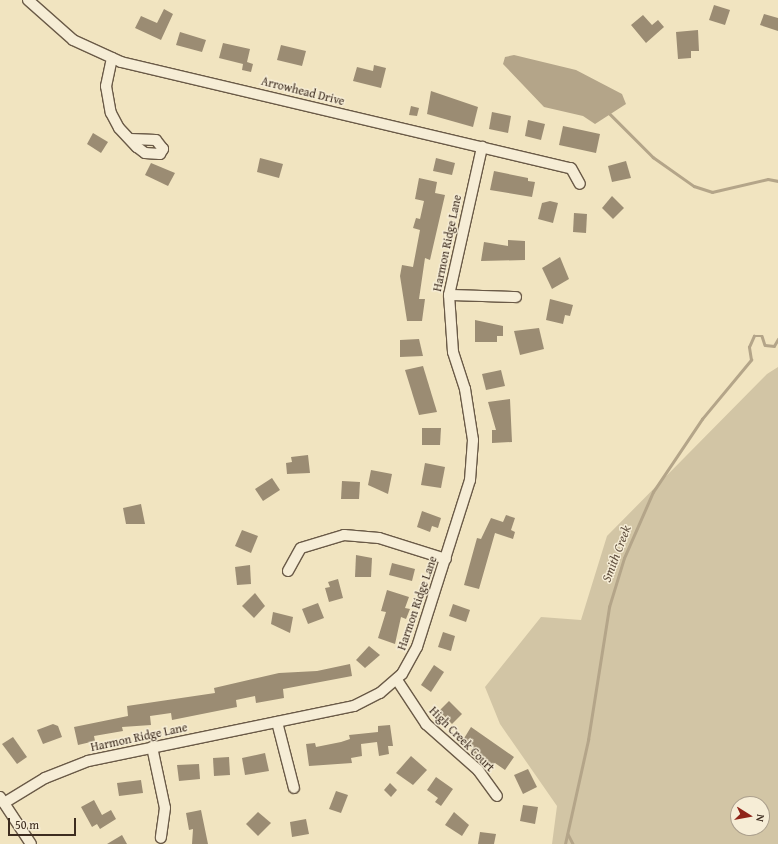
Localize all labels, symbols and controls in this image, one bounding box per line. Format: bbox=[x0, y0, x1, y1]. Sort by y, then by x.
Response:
street label: Arrowhead Drive bbox=[260, 74, 346, 108]
street label: Harmon Ridge Lane bbox=[430, 193, 464, 293]
water label: Smith Creek bbox=[599, 523, 635, 585]
street label: Harmon Ridge Lane bbox=[394, 554, 440, 652]
street label: High Creek Court bbox=[426, 703, 498, 775]
street label: Harmon Ridge Lane bbox=[89, 720, 189, 754]
north arrow bbox=[730, 796, 770, 836]
scale bar bbox=[10, 810, 78, 836]
text: N bbox=[752, 813, 769, 823]
text: 50 m bbox=[15, 816, 39, 833]

